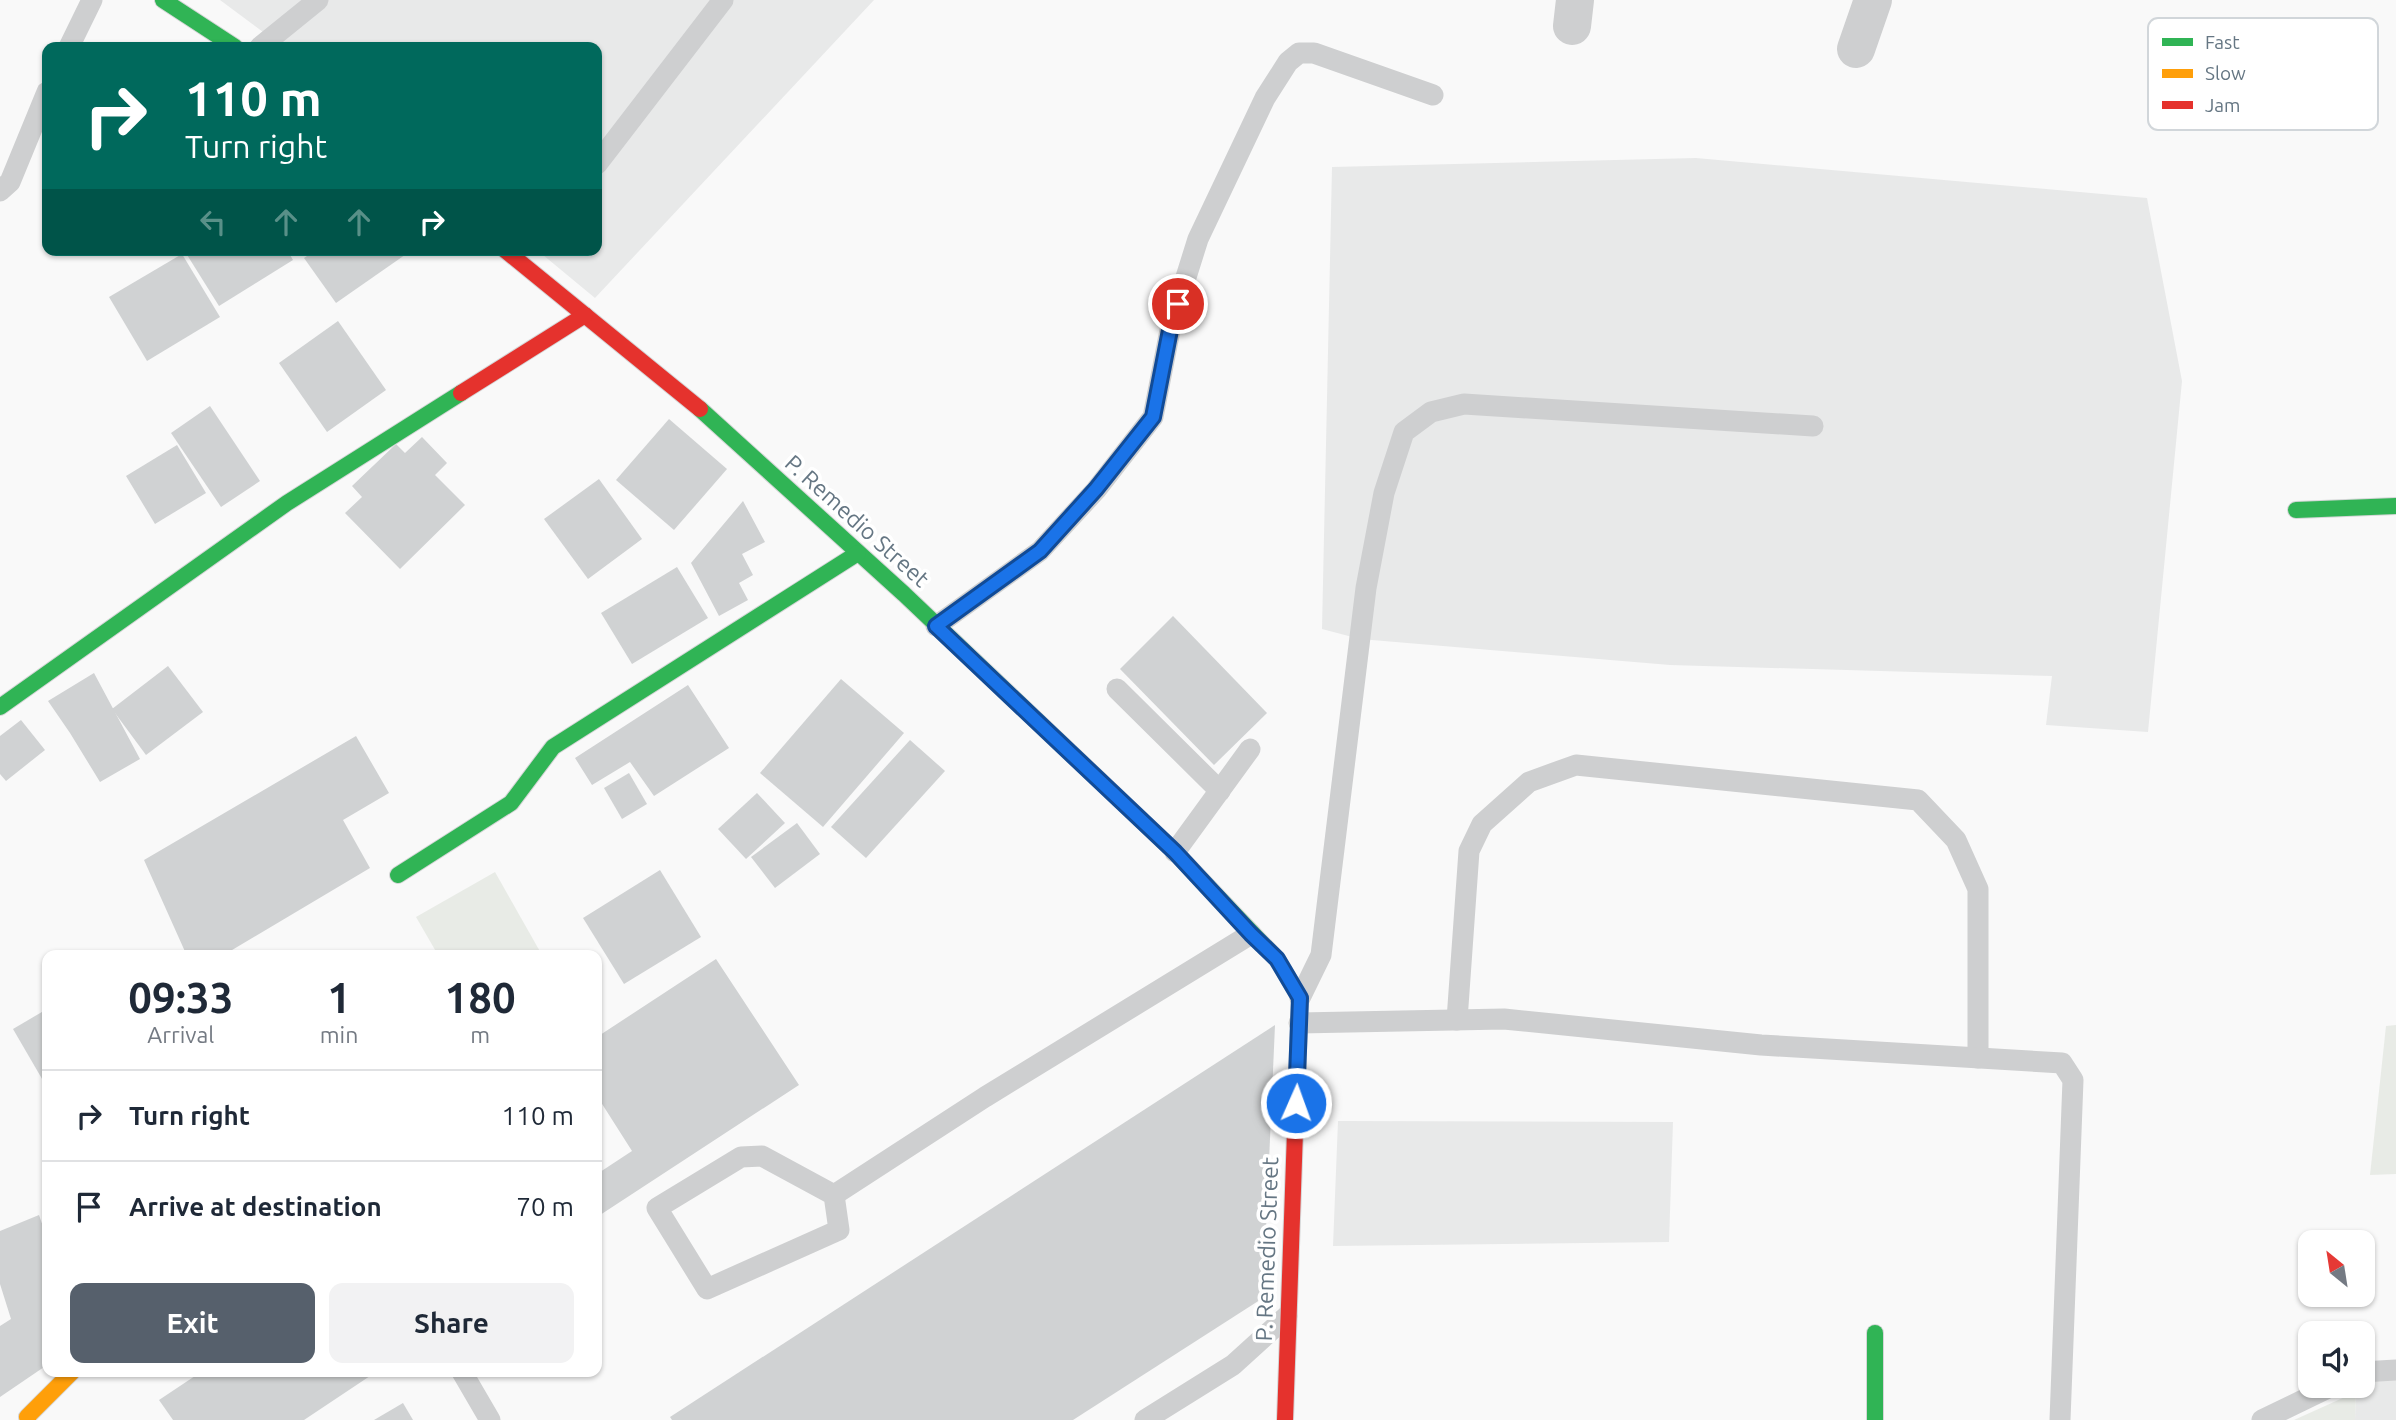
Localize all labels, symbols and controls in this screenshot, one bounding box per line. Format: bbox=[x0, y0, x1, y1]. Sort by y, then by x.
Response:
legend bbox=[2148, 18, 2378, 130]
text: Fast bbox=[2205, 31, 2240, 53]
text: Slow bbox=[2205, 62, 2246, 84]
icon: right bbox=[70, 70, 161, 161]
text: 110 m bbox=[185, 70, 322, 125]
text: Jam bbox=[2205, 94, 2241, 116]
text: Turn right bbox=[185, 128, 327, 164]
icon: left bbox=[194, 203, 232, 241]
icon: ahead bbox=[267, 203, 305, 241]
icon: ahead bbox=[340, 203, 378, 241]
icon: right bbox=[413, 203, 451, 241]
pin bbox=[1148, 274, 1208, 334]
icon: arrive bbox=[1159, 285, 1197, 323]
street label: P. Remedio Street bbox=[780, 450, 934, 592]
text: 09:33 bbox=[128, 974, 233, 1021]
text: 1 bbox=[327, 974, 351, 1021]
text: 180 bbox=[445, 974, 516, 1021]
text: Arrival bbox=[147, 1022, 214, 1047]
text: min bbox=[320, 1022, 358, 1047]
text: m bbox=[470, 1022, 490, 1047]
position arrow bbox=[1259, 1066, 1333, 1140]
icon: right bbox=[70, 1097, 108, 1135]
text: Turn right bbox=[129, 1101, 250, 1130]
text: 110 m bbox=[502, 1101, 574, 1130]
street label: P. Remedio Street bbox=[1251, 1156, 1282, 1342]
icon: arrive bbox=[70, 1188, 108, 1226]
text: Arrive at destination bbox=[129, 1192, 382, 1221]
text: 70 m bbox=[516, 1192, 574, 1221]
north arrow bbox=[2298, 1230, 2375, 1307]
map controls bbox=[2298, 1230, 2375, 1398]
button: Exit bbox=[70, 1283, 315, 1363]
button: Share bbox=[329, 1283, 574, 1363]
button: sound bbox=[2298, 1321, 2375, 1398]

